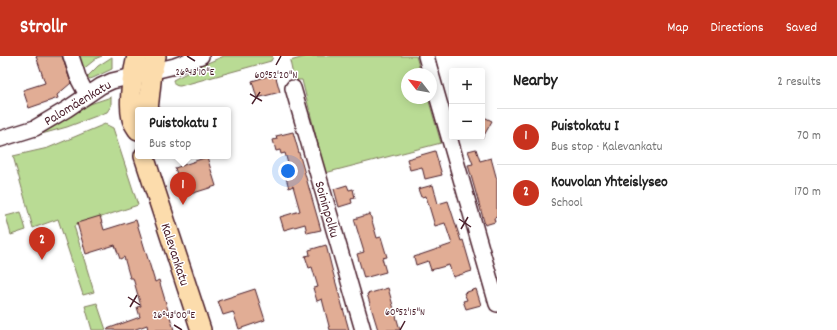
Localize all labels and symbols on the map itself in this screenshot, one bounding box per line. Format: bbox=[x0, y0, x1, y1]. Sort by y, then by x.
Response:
text: 26°43'10"E bbox=[176, 66, 215, 80]
north arrow bbox=[401, 68, 437, 104]
text: 60°52'20"N bbox=[255, 69, 297, 83]
street label: Palomäenkatu bbox=[41, 76, 115, 132]
your location bbox=[278, 161, 298, 181]
pin: 1 bbox=[170, 172, 196, 205]
street label: Soininpolku bbox=[308, 179, 344, 240]
street label: Kalevankatu bbox=[155, 221, 194, 289]
pin: 2 bbox=[29, 227, 55, 260]
text: 60°52'15"N bbox=[385, 306, 425, 320]
text: 26°43'00"E bbox=[153, 309, 195, 323]

